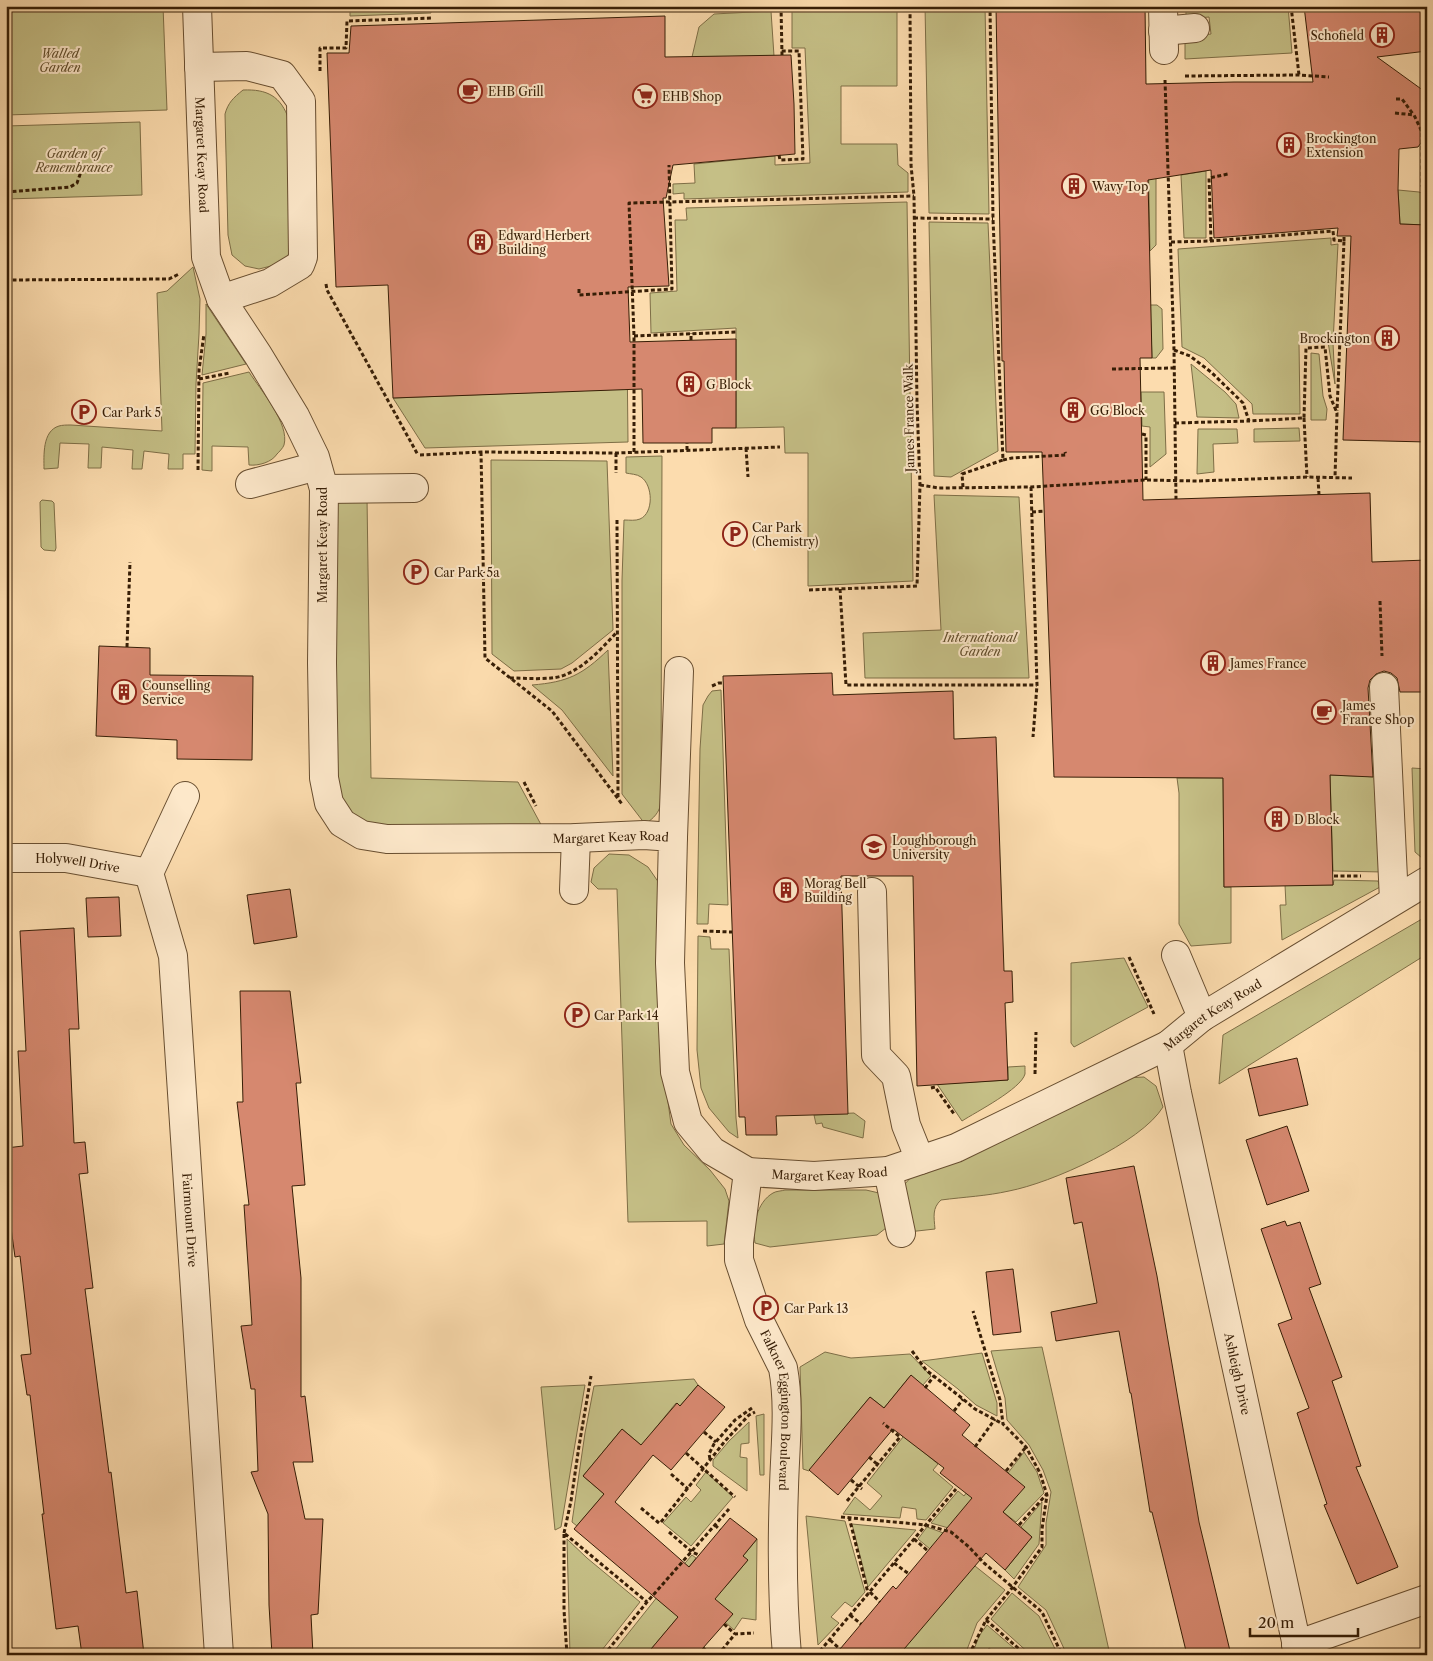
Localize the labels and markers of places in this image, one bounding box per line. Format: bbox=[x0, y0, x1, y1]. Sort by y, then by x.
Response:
building icon: Schofield bbox=[1369, 22, 1395, 48]
place label: Schofield bbox=[1311, 28, 1365, 43]
cafe icon: EHB Grill bbox=[457, 78, 483, 104]
supermarket icon: EHB Shop bbox=[632, 83, 658, 109]
place label: EHB Grill bbox=[488, 84, 544, 99]
place label: EHB Shop bbox=[662, 89, 722, 104]
place label: Brockington Extension bbox=[1306, 131, 1377, 160]
building icon: Brockington Extension bbox=[1276, 132, 1302, 158]
building icon: Wavy Top bbox=[1061, 173, 1087, 199]
place label: Wavy Top bbox=[1091, 179, 1148, 194]
place label: Edward Herbert Building bbox=[498, 228, 591, 257]
building icon: Edward Herbert Building bbox=[467, 229, 493, 255]
building icon: Brockington bbox=[1374, 325, 1400, 351]
place label: Brockington bbox=[1300, 331, 1370, 346]
building icon: G Block bbox=[676, 371, 702, 397]
place label: G Block bbox=[706, 377, 752, 392]
building icon: GG Block bbox=[1060, 397, 1086, 423]
parking icon: Car Park 5 bbox=[71, 399, 97, 425]
place label: GG Block bbox=[1090, 403, 1146, 418]
place label: Car Park 5 bbox=[102, 405, 161, 420]
place label: Car Park (Chemistry) bbox=[752, 520, 819, 549]
parking icon: Car Park (Chemistry) bbox=[722, 521, 748, 547]
parking icon: Car Park 5a bbox=[403, 559, 429, 585]
place label: Car Park 5a bbox=[434, 565, 500, 580]
building icon: James France bbox=[1200, 650, 1226, 676]
place label: James France bbox=[1228, 656, 1307, 671]
place label: Counselling Service bbox=[142, 678, 211, 707]
building icon: Counselling Service bbox=[111, 679, 137, 705]
place label: James France Shop bbox=[1340, 698, 1414, 727]
cafe icon: James France Shop bbox=[1311, 699, 1337, 725]
building icon: D Block bbox=[1264, 806, 1290, 832]
place label: D Block bbox=[1294, 812, 1340, 827]
place label: Loughborough University bbox=[892, 833, 977, 862]
school or university icon: Loughborough University bbox=[861, 834, 887, 860]
place label: Morag Bell Building bbox=[804, 876, 867, 905]
building icon: Morag Bell Building bbox=[773, 877, 799, 903]
parking icon: Car Park 14 bbox=[564, 1002, 590, 1028]
place label: Car Park 14 bbox=[594, 1008, 659, 1023]
parking icon: Car Park 13 bbox=[753, 1295, 779, 1321]
place label: Car Park 13 bbox=[784, 1301, 848, 1316]

